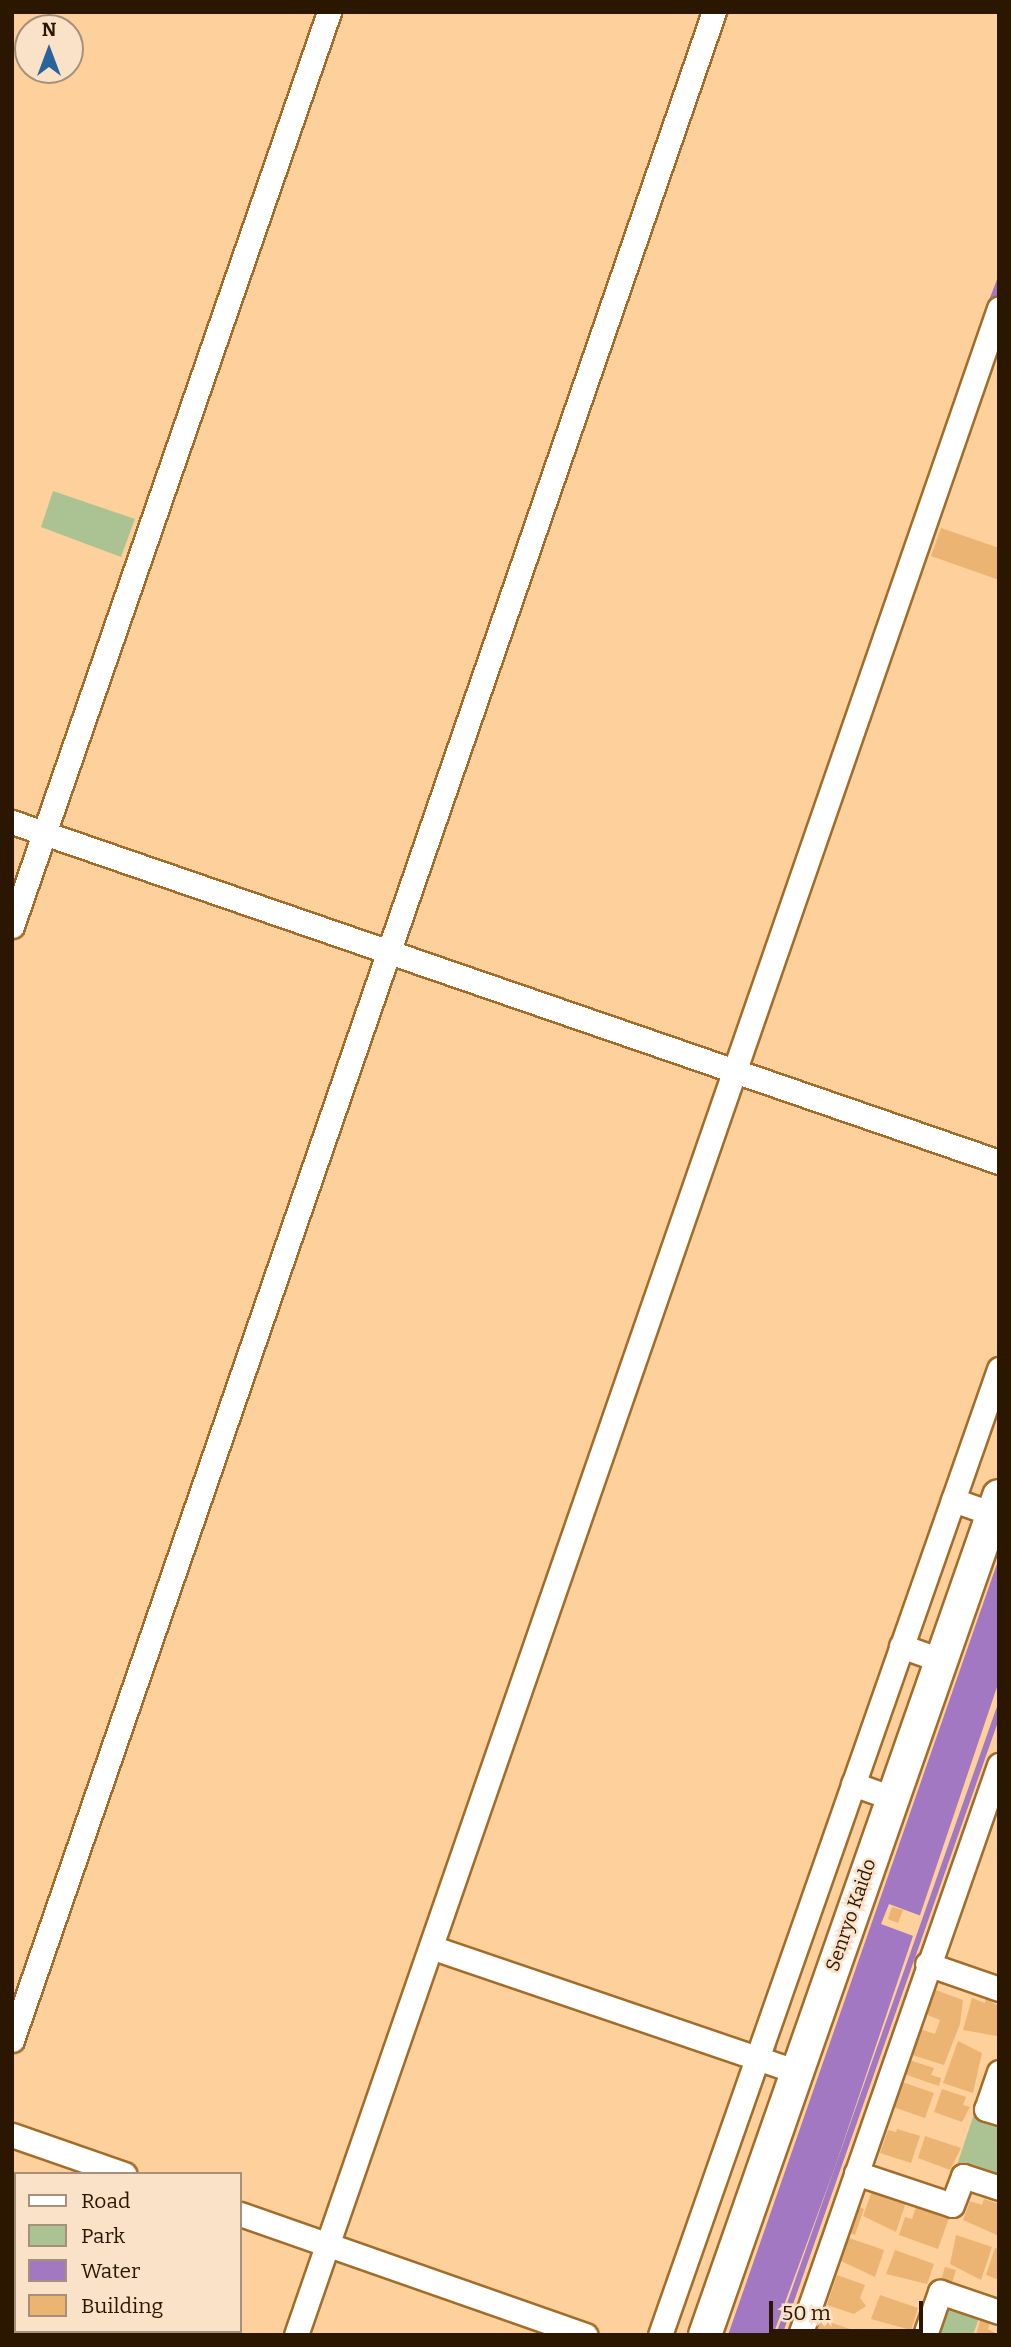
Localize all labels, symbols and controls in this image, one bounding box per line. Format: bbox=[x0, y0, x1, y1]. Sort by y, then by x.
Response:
north arrow bbox=[14, 14, 84, 84]
text: N bbox=[42, 18, 56, 41]
street label: Senryo Kaido bbox=[821, 1856, 881, 1974]
legend bbox=[14, 2172, 242, 2333]
text: Road bbox=[81, 2188, 130, 2214]
text: Park bbox=[81, 2223, 125, 2249]
text: Water bbox=[81, 2258, 140, 2284]
scale bar bbox=[773, 2288, 927, 2332]
text: Building bbox=[81, 2293, 163, 2319]
text: 50 m bbox=[782, 2300, 831, 2326]

